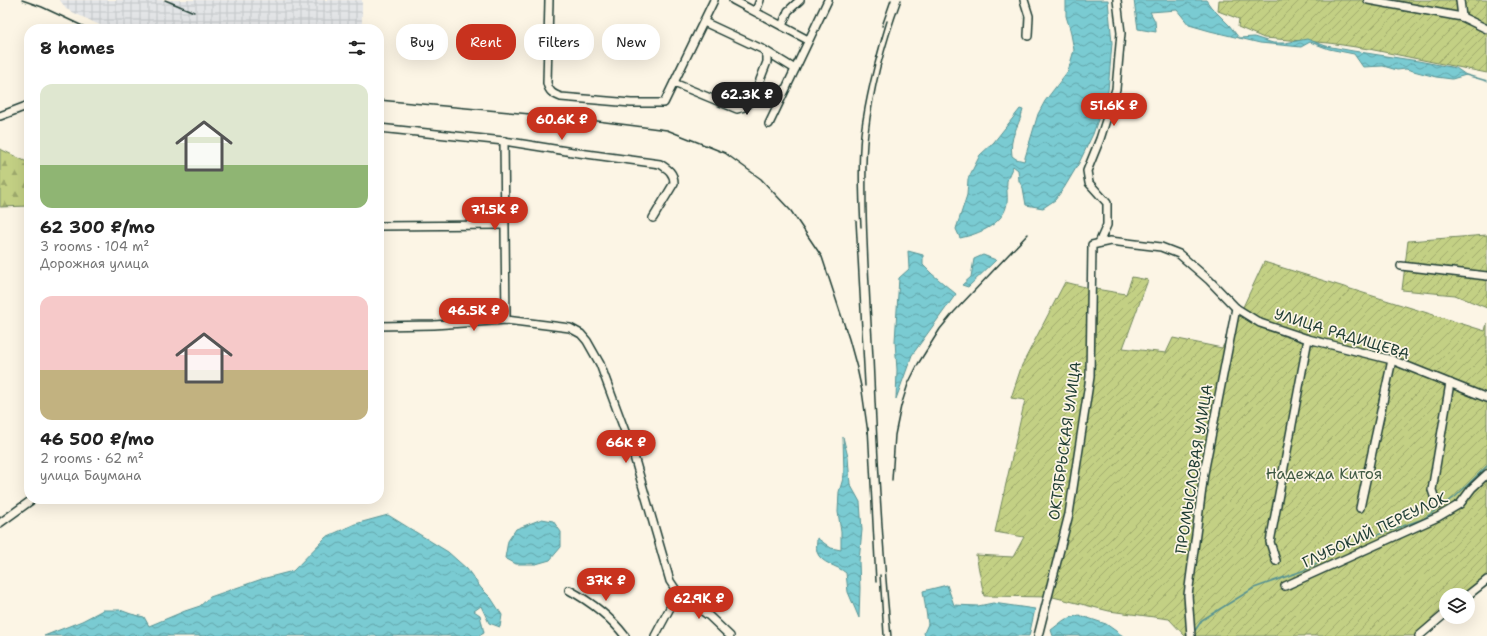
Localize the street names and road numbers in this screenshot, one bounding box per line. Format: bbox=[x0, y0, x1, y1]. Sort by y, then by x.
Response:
street label: УЛИЦА РАДИЩЕВА bbox=[1272, 304, 1412, 364]
street label: ОКТЯБРЬСКАЯ УЛИЦА bbox=[1044, 360, 1086, 522]
street label: ПРОМЫСЛОВАЯ УЛИЦА bbox=[1171, 383, 1217, 555]
street label: ГЛУБОКИЙ ПЕРЕУЛОК bbox=[1299, 486, 1451, 573]

